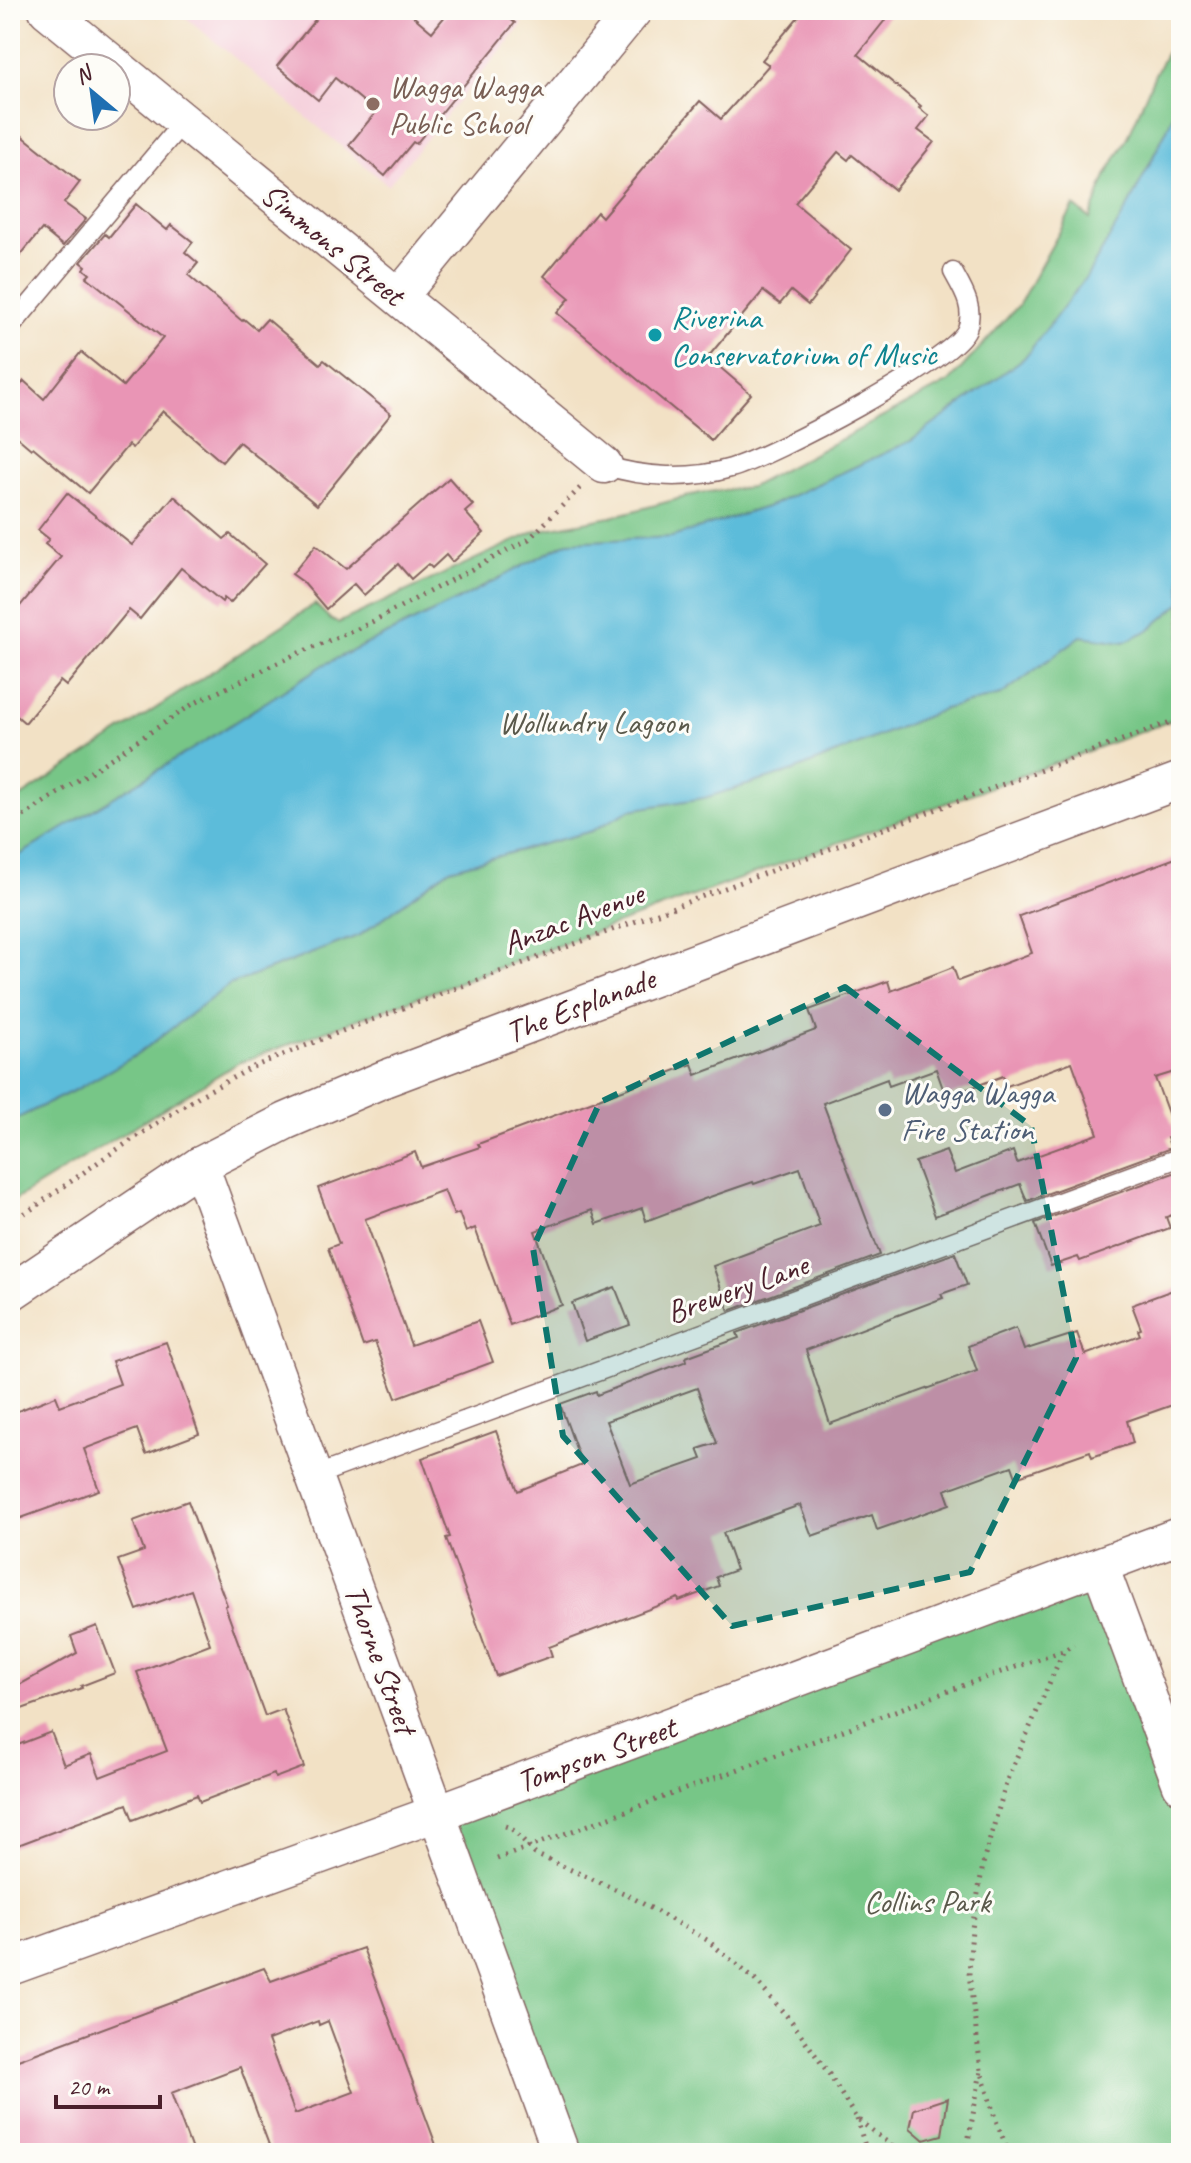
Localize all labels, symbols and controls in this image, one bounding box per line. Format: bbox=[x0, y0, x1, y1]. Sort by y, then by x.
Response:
north arrow bbox=[52, 52, 132, 132]
text: N bbox=[70, 58, 98, 91]
place label: Wagga Wagga Public School bbox=[389, 66, 544, 144]
marker: Wagga Wagga Public School bbox=[364, 95, 382, 113]
street label: Simmons Street bbox=[253, 174, 415, 317]
place label: Riverina Conservatorium of Music bbox=[671, 297, 938, 375]
marker: Riverina Conservatorium of Music bbox=[646, 326, 664, 344]
park label: Wollundry Lagoon bbox=[499, 702, 690, 743]
street label: Anzac Avenue bbox=[497, 872, 652, 964]
street label: The Esplanade bbox=[500, 957, 663, 1053]
place label: Wagga Wagga Fire Station bbox=[901, 1072, 1056, 1150]
marker: Wagga Wagga Fire Station bbox=[876, 1101, 894, 1119]
street label: Brewery Lane bbox=[661, 1243, 816, 1333]
street label: Thorne Street bbox=[335, 1579, 428, 1743]
street label: Tompson Street bbox=[511, 1706, 685, 1802]
park label: Collins Park bbox=[864, 1881, 992, 1922]
scale bar bbox=[56, 2059, 160, 2109]
text: 20 m bbox=[68, 2072, 111, 2102]

